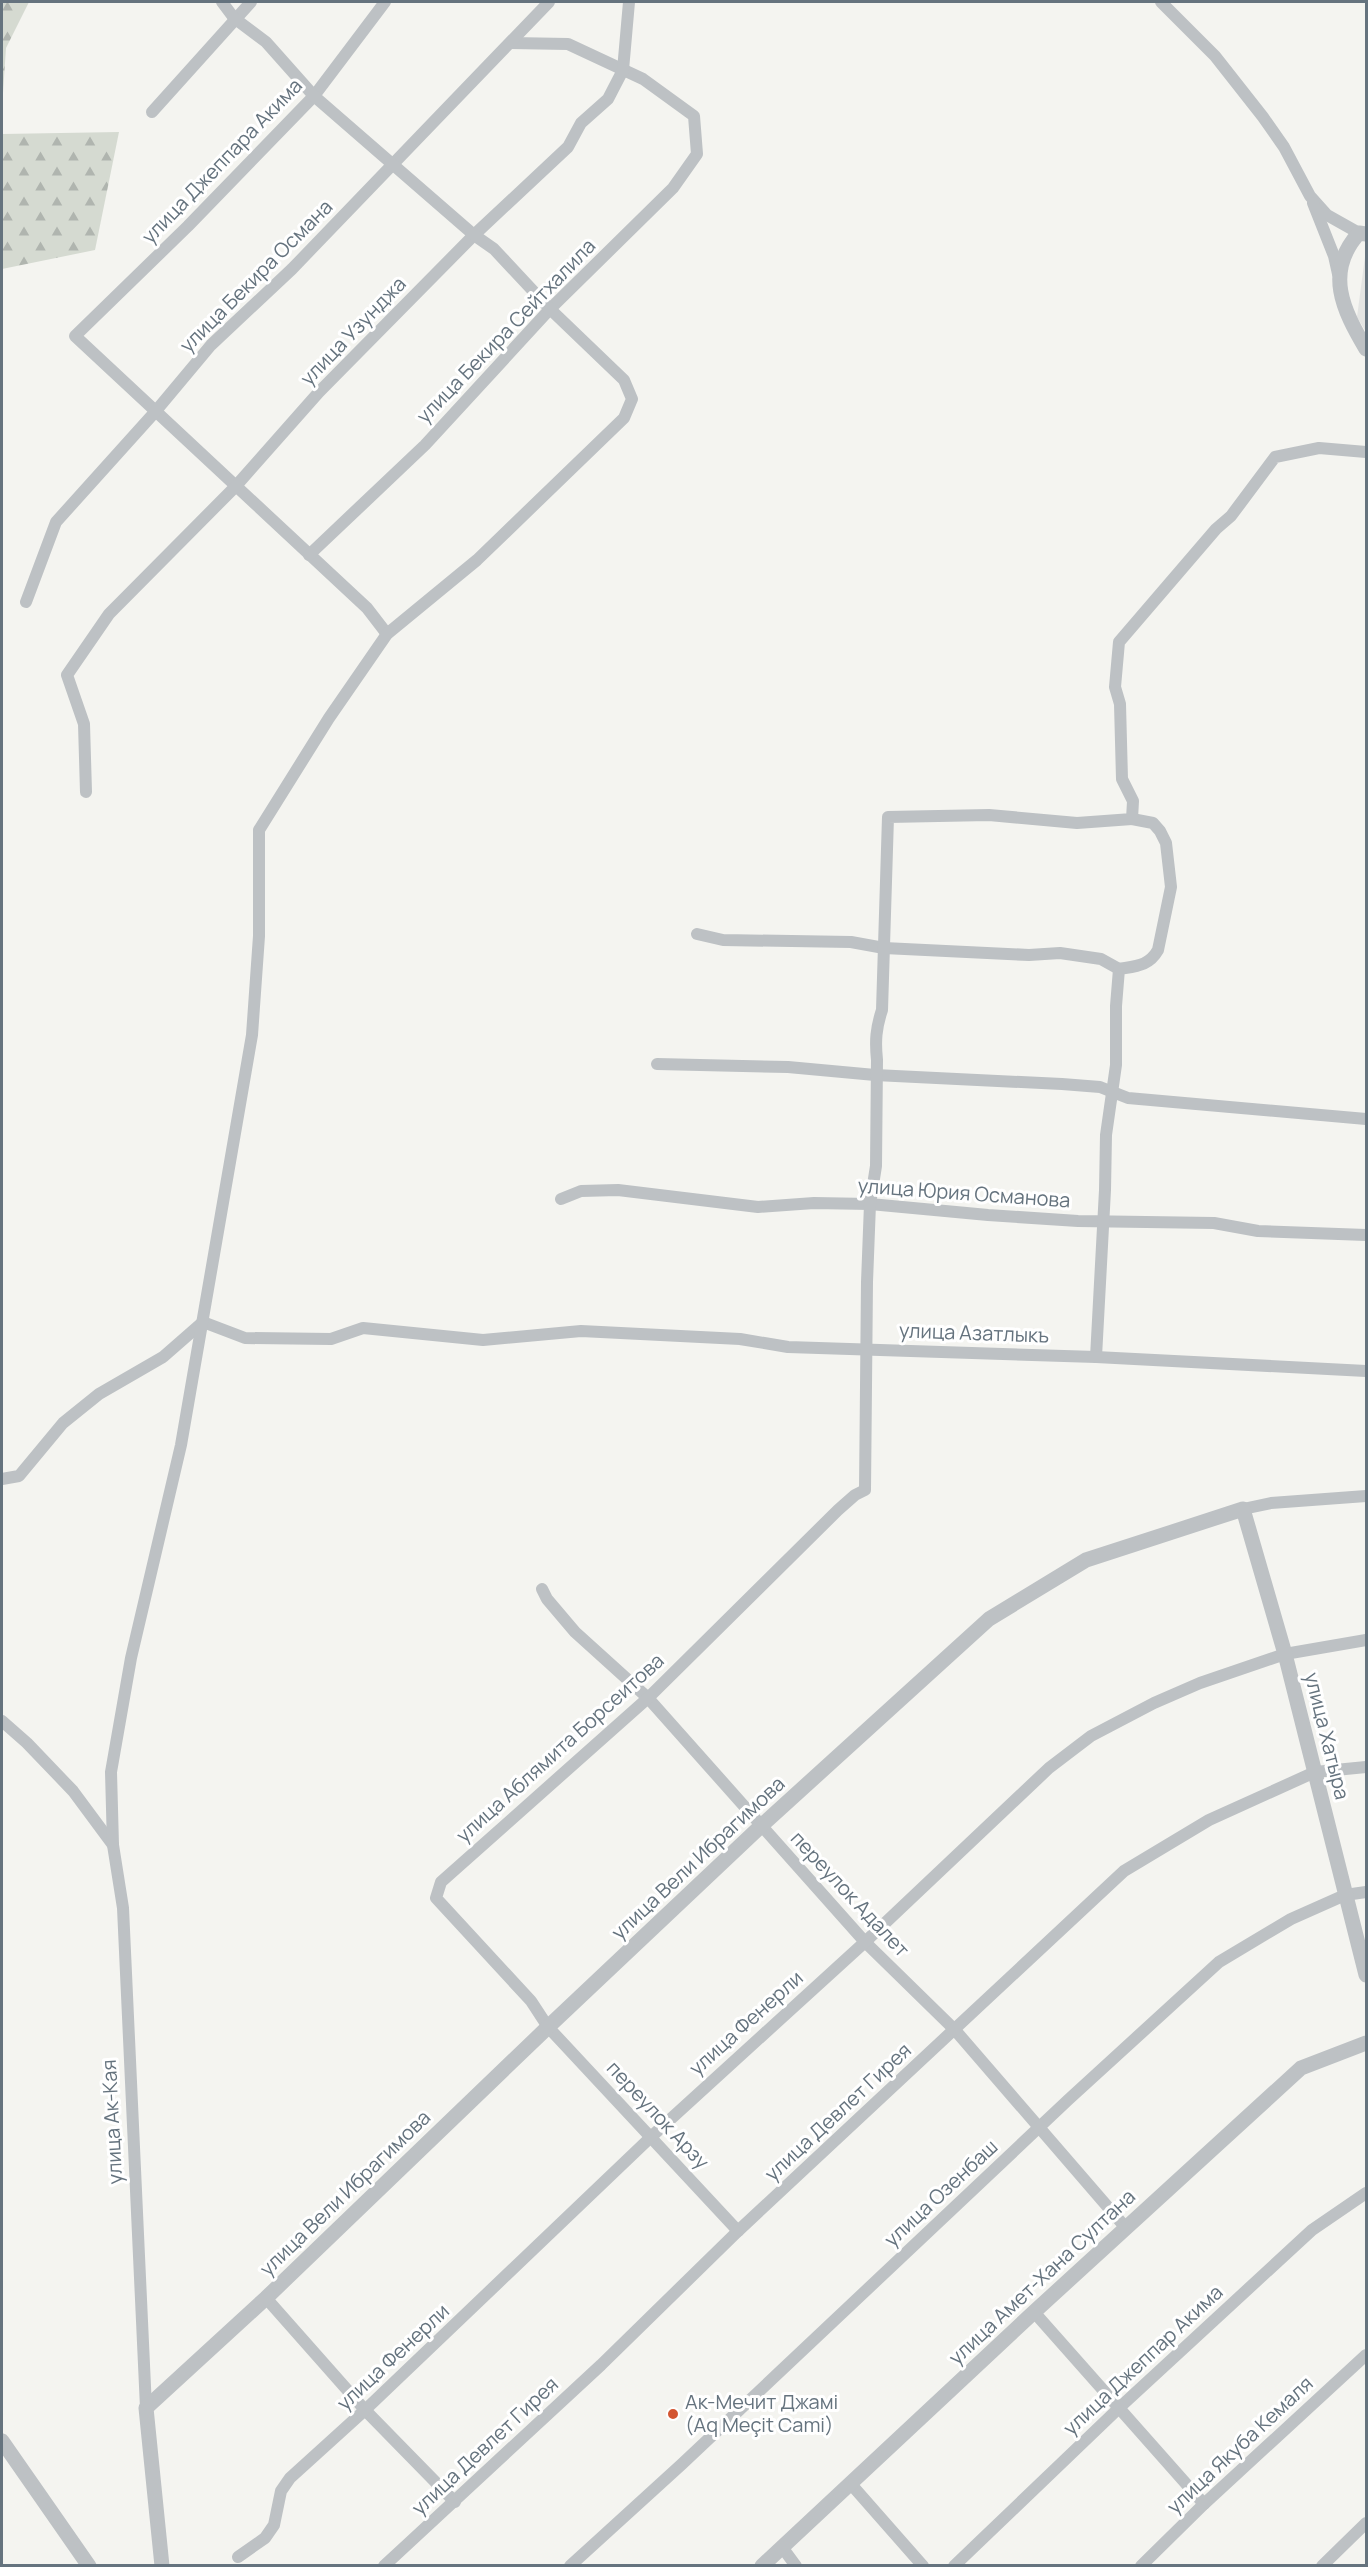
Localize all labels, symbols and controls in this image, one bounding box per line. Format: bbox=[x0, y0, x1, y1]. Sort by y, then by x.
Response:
street label: улица Джеппара Акима bbox=[135, 72, 308, 249]
street label: улица Бекира Османа bbox=[173, 193, 338, 358]
street label: улица Бекира Сейтхалила bbox=[410, 233, 601, 429]
street label: улица Узунджа bbox=[294, 270, 412, 391]
street label: улица Юрия Османова bbox=[857, 1172, 1071, 1213]
street label: улица Азатлыкъ bbox=[898, 1316, 1050, 1349]
street label: улица Аблямита Борсеитова bbox=[450, 1647, 669, 1848]
street label: улица Хатыра bbox=[1299, 1669, 1356, 1802]
street label: улица Вели Ибрагимова bbox=[605, 1770, 790, 1945]
street label: переулок Адалет bbox=[785, 1825, 916, 1962]
street label: улица Фенерли bbox=[683, 1964, 808, 2081]
street label: улица Девлет Гирея bbox=[759, 2037, 917, 2187]
street label: переулок Арзу bbox=[601, 2055, 716, 2175]
street label: улица Ак-Кая bbox=[95, 2059, 128, 2185]
street label: улица Вели Ибрагимова bbox=[253, 2104, 436, 2281]
street label: улица Озенбаш bbox=[878, 2133, 1003, 2252]
street label: улица Амет-Хана Султана bbox=[942, 2183, 1141, 2370]
street label: улица Джеппар Акима bbox=[1057, 2278, 1228, 2441]
street label: улица Фенерли bbox=[331, 2297, 455, 2416]
street label: улица Якуба Кемаля bbox=[1161, 2370, 1319, 2519]
street label: улица Девлет Гирея bbox=[406, 2371, 564, 2521]
place label: Ак-Мечит Джамі (Aq Meçit Cami) bbox=[685, 2388, 838, 2438]
marker: Ак-Мечит Джамі (Aq Meçit Cami) bbox=[666, 2407, 680, 2421]

